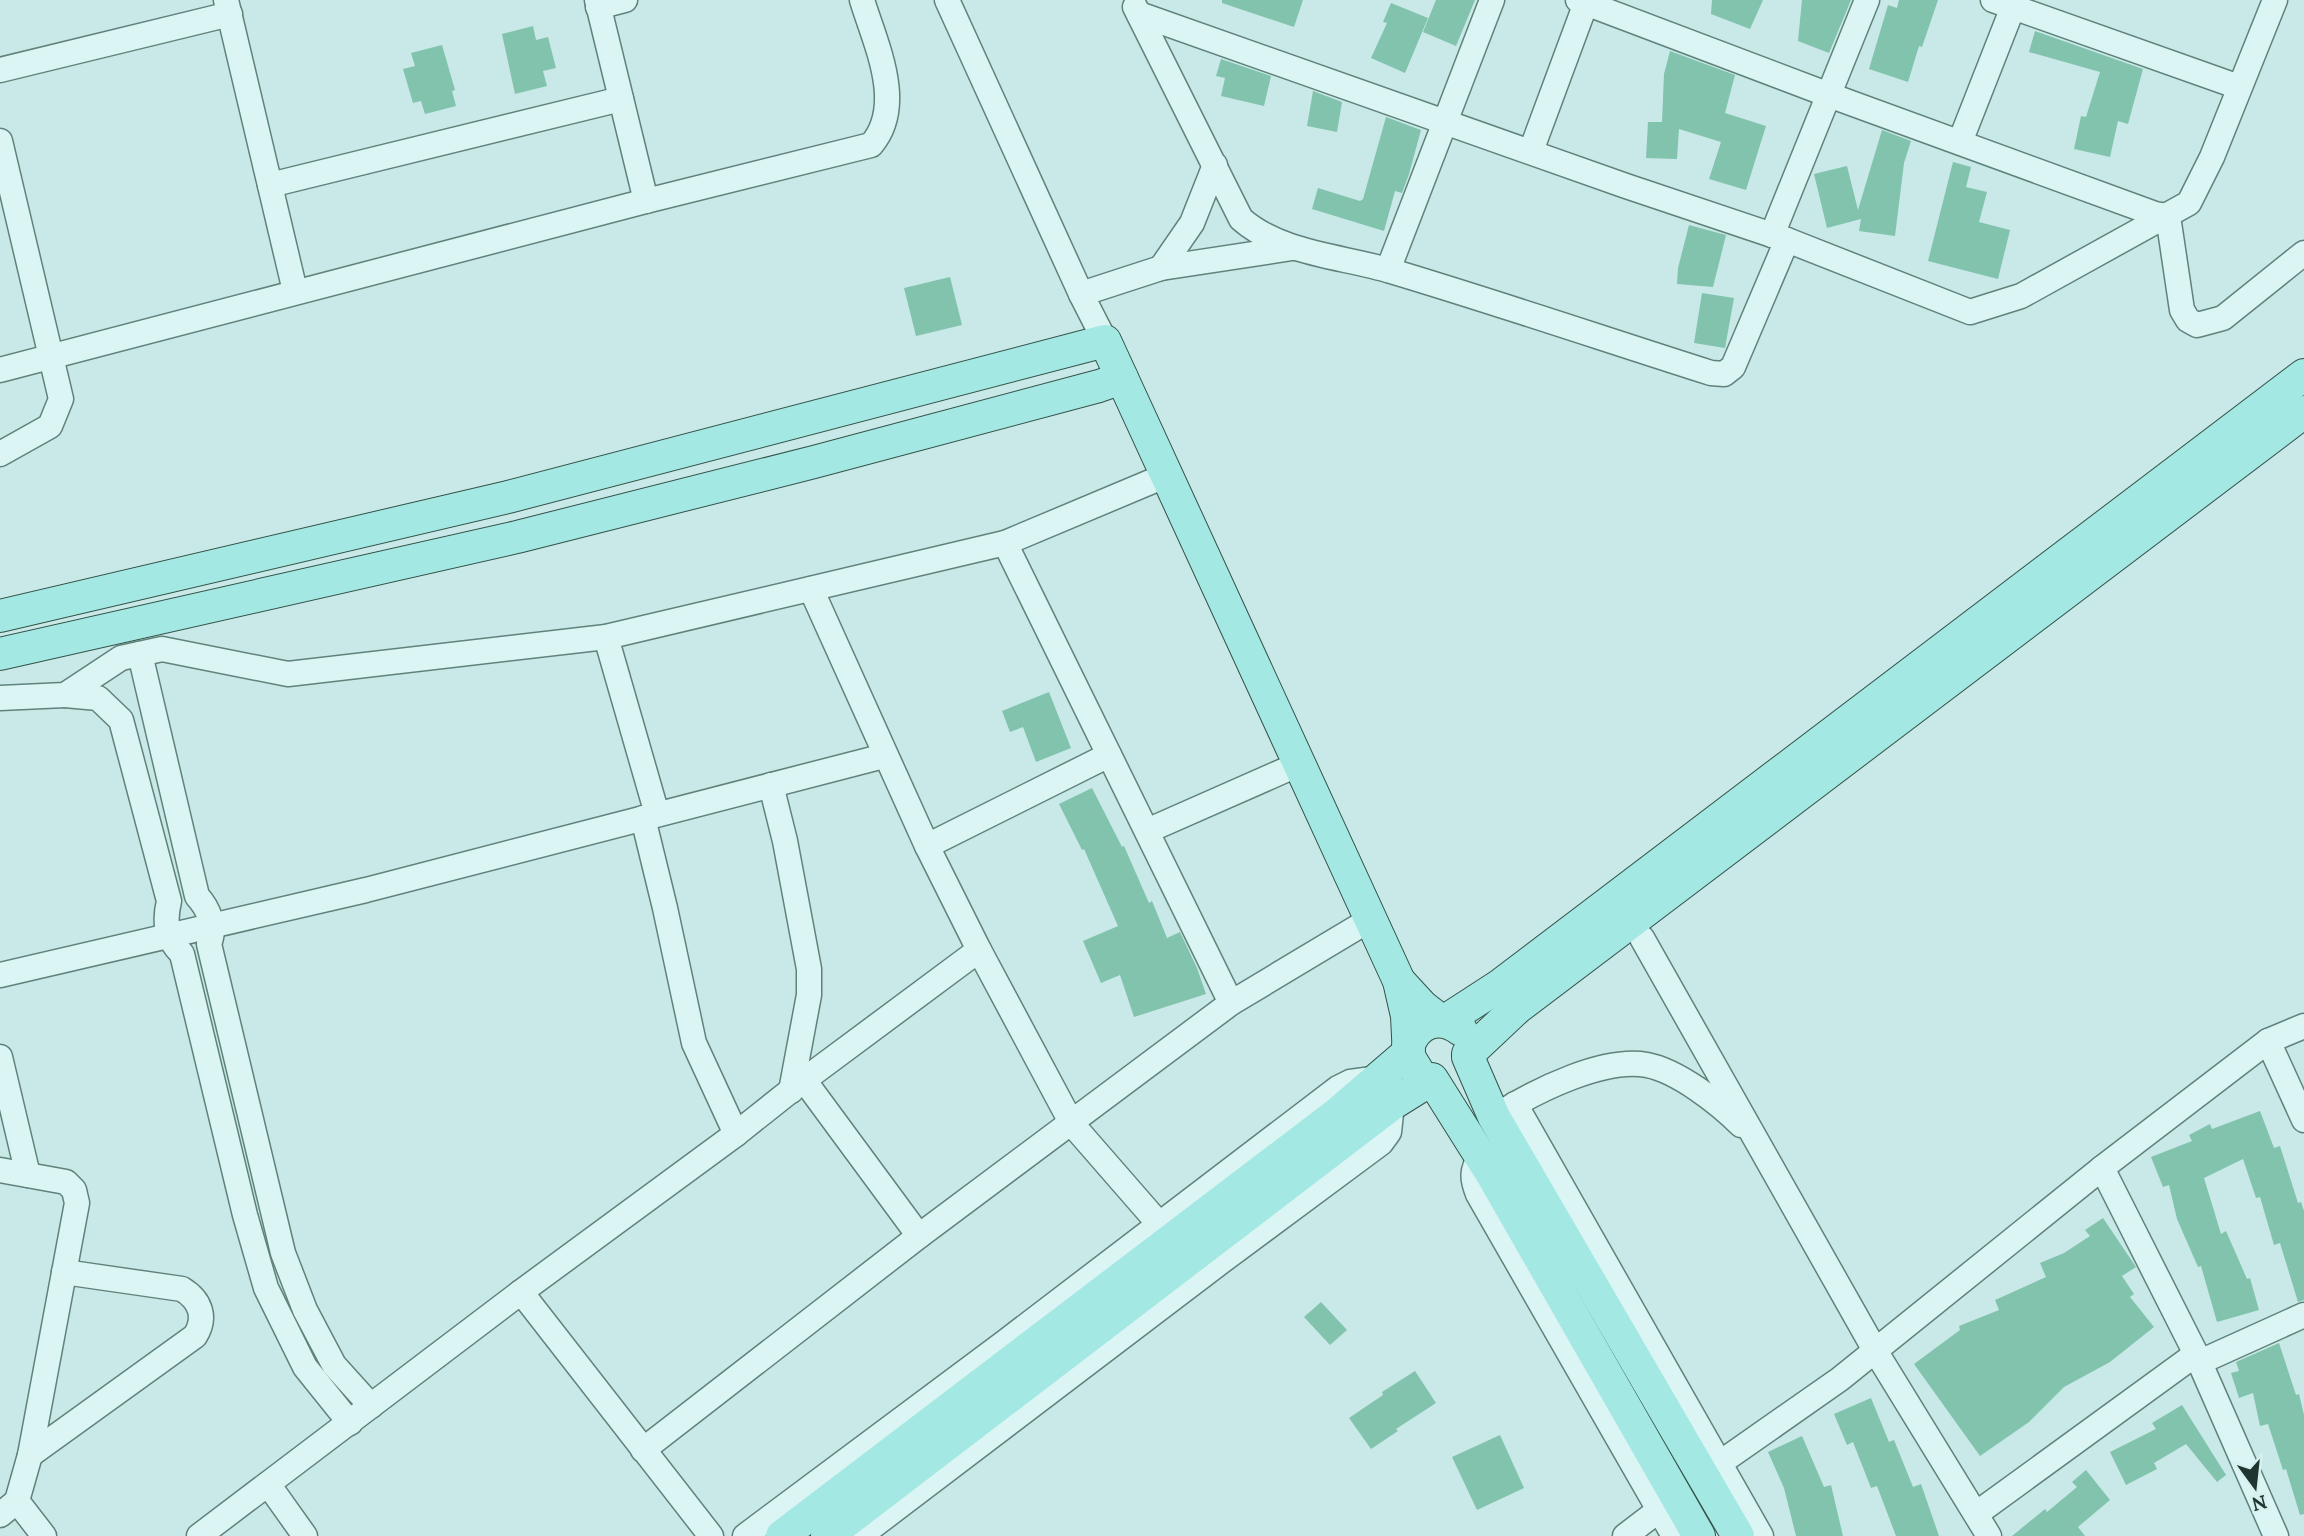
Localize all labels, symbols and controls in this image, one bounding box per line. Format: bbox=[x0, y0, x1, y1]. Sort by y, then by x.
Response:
north arrow bbox=[2220, 1452, 2290, 1522]
text: N bbox=[2249, 1490, 2270, 1517]

